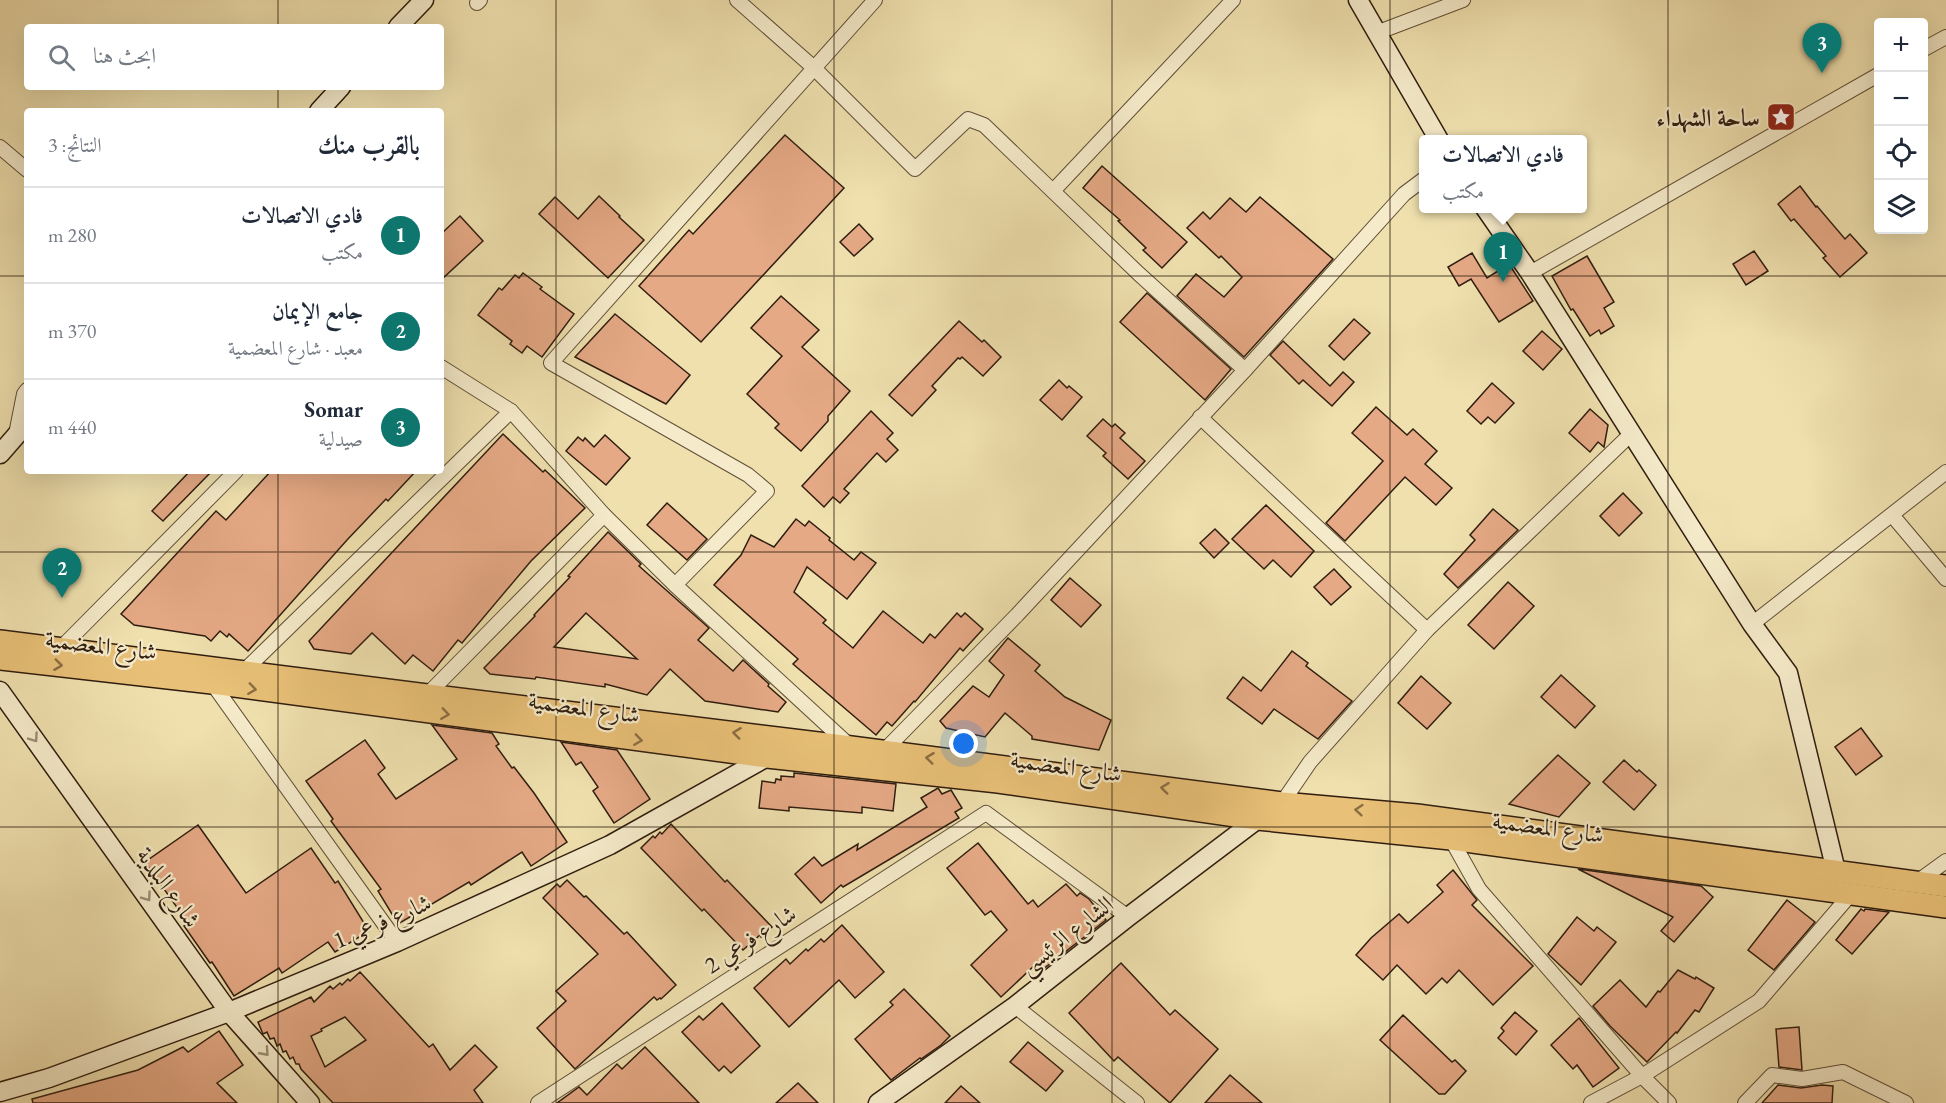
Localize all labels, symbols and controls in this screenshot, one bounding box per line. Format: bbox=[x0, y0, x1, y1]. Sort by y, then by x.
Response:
map controls bbox=[1874, 18, 1928, 234]
button: + bbox=[1874, 18, 1928, 72]
pin: 3 bbox=[1802, 23, 1842, 73]
search box bbox=[24, 24, 444, 90]
icon: search bbox=[45, 41, 78, 74]
text: ابحث هنا bbox=[93, 41, 156, 70]
button: − bbox=[1874, 72, 1928, 126]
place icon: ساحة الشهداء bbox=[1765, 101, 1797, 133]
place label: ساحة الشهداء bbox=[1656, 102, 1760, 134]
button: locate bbox=[1874, 126, 1928, 180]
text: بالقرب منك bbox=[318, 128, 420, 162]
text: النتائج: 3 bbox=[48, 132, 102, 158]
popup bbox=[1419, 135, 1587, 213]
text: فادي الاتصالات bbox=[1442, 140, 1564, 169]
text: مكتب bbox=[1442, 178, 1484, 204]
button: layers bbox=[1874, 180, 1928, 234]
text: فادي الاتصالات bbox=[241, 201, 363, 230]
text: 280 m bbox=[48, 222, 96, 248]
text: 1 bbox=[395, 222, 406, 248]
pin: 1 bbox=[1484, 232, 1522, 282]
text: مكتب bbox=[321, 239, 363, 265]
text: جامع الإيمان bbox=[272, 297, 363, 326]
text: 370 m bbox=[48, 318, 96, 344]
text: 2 bbox=[395, 318, 406, 344]
text: معبد · شارع المعضمية bbox=[228, 335, 363, 361]
text: Somar bbox=[304, 395, 363, 424]
text: 440 m bbox=[48, 414, 96, 440]
text: 3 bbox=[395, 414, 406, 440]
text: صيدلية bbox=[319, 426, 363, 452]
pin: 2 bbox=[42, 548, 82, 598]
street label: شارع المعضمية bbox=[43, 623, 159, 672]
one-way arrow bbox=[54, 659, 63, 671]
one-way arrow bbox=[247, 682, 256, 694]
street label: شارع المعضمية bbox=[526, 684, 642, 735]
one-way arrow bbox=[440, 708, 450, 720]
one-way arrow bbox=[732, 727, 742, 740]
your location bbox=[949, 729, 978, 758]
one-way arrow bbox=[27, 732, 38, 743]
one-way arrow bbox=[634, 733, 643, 745]
street label: شارع المعضمية bbox=[1008, 743, 1124, 794]
one-way arrow bbox=[926, 753, 935, 765]
one-way arrow bbox=[1161, 782, 1170, 795]
one-way arrow bbox=[1355, 804, 1364, 817]
street label: شارع المعضمية bbox=[1490, 804, 1606, 855]
street label: شارع البلدية bbox=[126, 841, 208, 936]
street label: شارع فرعي 1 bbox=[328, 886, 438, 960]
street label: الشارع الرئيسي bbox=[1013, 888, 1124, 987]
one-way arrow bbox=[140, 891, 151, 902]
street label: شارع فرعي 2 bbox=[698, 898, 805, 984]
one-way arrow bbox=[258, 1046, 269, 1056]

